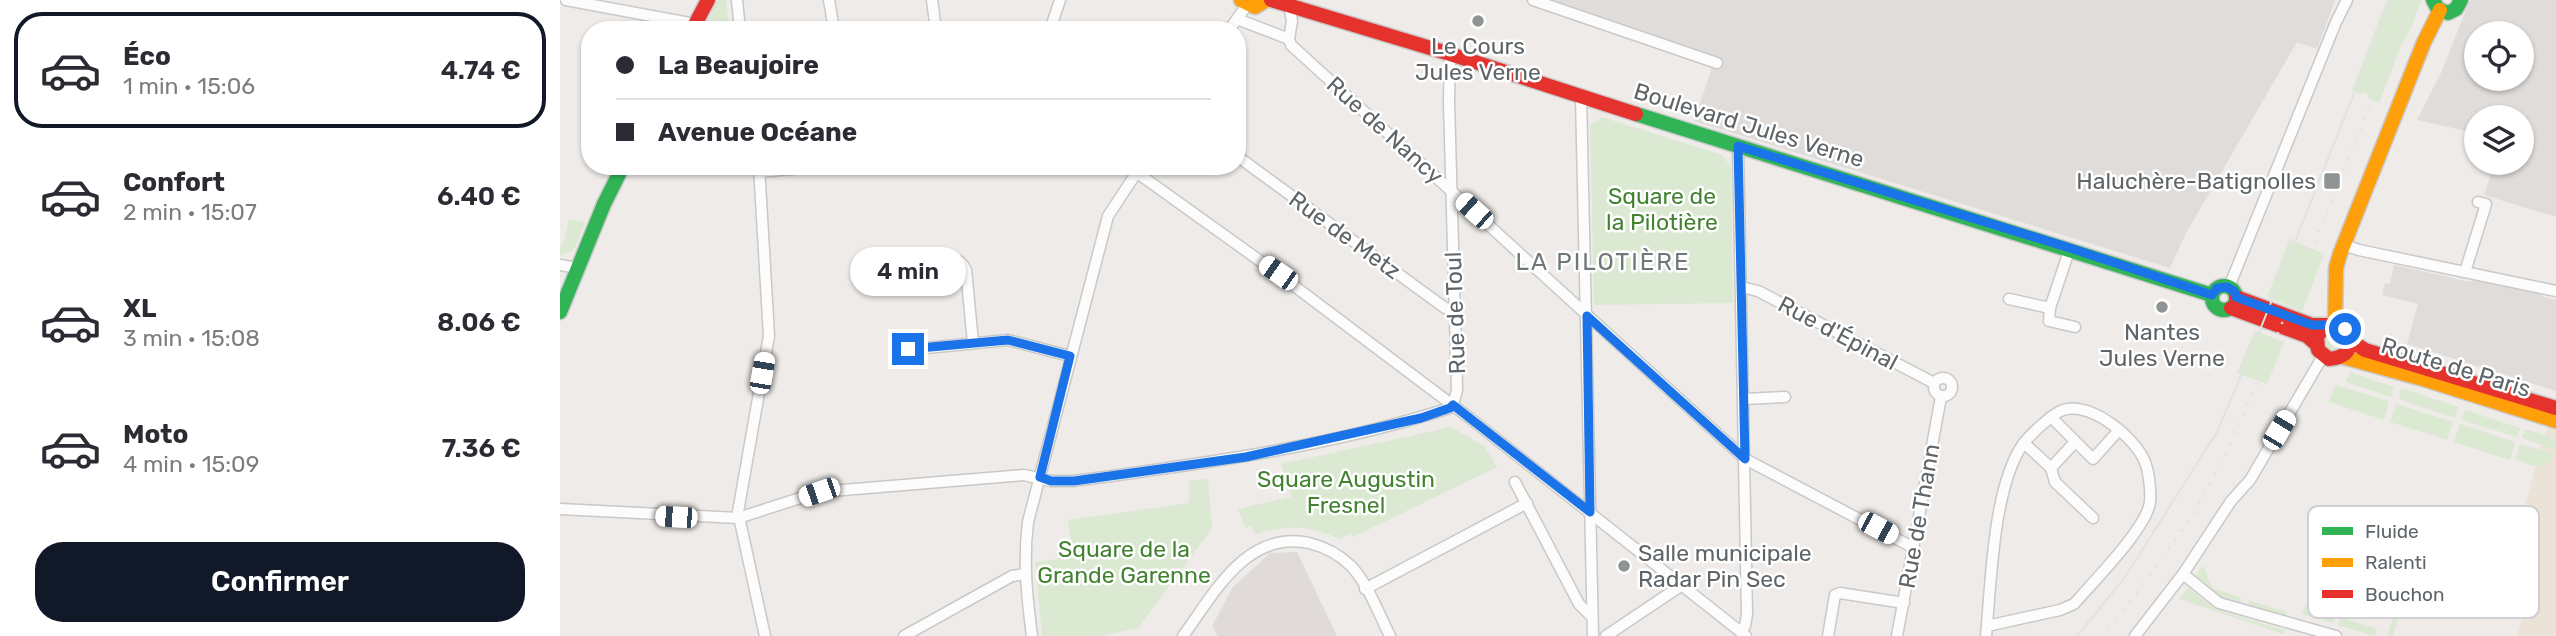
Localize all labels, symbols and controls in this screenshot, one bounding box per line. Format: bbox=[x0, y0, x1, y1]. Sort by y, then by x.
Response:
marker: Le Cours Jules Verne bbox=[1470, 13, 1486, 29]
map controls bbox=[2464, 21, 2534, 175]
button: locate bbox=[2464, 21, 2534, 91]
place label: Le Cours Jules Verne bbox=[1415, 32, 1541, 86]
icon: car bbox=[39, 39, 102, 102]
text: Éco bbox=[123, 41, 171, 72]
text: La Beaujoire bbox=[658, 50, 819, 81]
text: 4.74 € bbox=[441, 55, 521, 86]
street label: Rue de Nancy bbox=[1321, 70, 1449, 190]
text: 1 min · 15:06 bbox=[123, 72, 255, 100]
street label: Boulevard Jules Verne bbox=[1631, 77, 1867, 173]
button: layers bbox=[2464, 105, 2534, 175]
text: Avenue Océane bbox=[658, 117, 857, 148]
icon: car bbox=[39, 165, 102, 228]
text: Confort bbox=[123, 167, 225, 198]
place label: Haluchère-Batignolles bbox=[2076, 167, 2316, 195]
marker: Haluchère-Batignolles bbox=[2322, 171, 2342, 191]
text: 6.40 € bbox=[437, 181, 521, 212]
park label: Square de la Pilotière bbox=[1606, 182, 1718, 236]
street label: Rue de Metz bbox=[1284, 185, 1406, 285]
car bbox=[1452, 189, 1497, 233]
text: 2 min · 15:07 bbox=[123, 198, 257, 226]
callout: 4 min bbox=[850, 247, 966, 296]
district label: LA PILOTIÈRE bbox=[1515, 248, 1691, 276]
street label: Rue de Toul bbox=[1439, 251, 1471, 375]
car bbox=[1255, 252, 1302, 294]
text: 4 min bbox=[877, 257, 939, 285]
street label: Rue d'Épinal bbox=[1773, 290, 1903, 376]
icon: car bbox=[39, 291, 102, 354]
text: XL bbox=[123, 293, 156, 324]
marker: Nantes Jules Verne bbox=[2154, 299, 2170, 315]
text: 8.06 € bbox=[437, 307, 521, 338]
route start bbox=[2329, 313, 2361, 345]
place label: Nantes Jules Verne bbox=[2099, 318, 2225, 372]
text: 3 min · 15:08 bbox=[123, 324, 260, 352]
street label: Route de Paris bbox=[2378, 331, 2534, 403]
route end bbox=[892, 333, 924, 365]
car bbox=[749, 350, 776, 396]
car bbox=[2260, 407, 2299, 453]
icon: car bbox=[39, 417, 102, 480]
text: Moto bbox=[123, 419, 188, 450]
text: 7.36 € bbox=[442, 433, 521, 464]
street label: Rue de Thann bbox=[1892, 441, 1946, 591]
text: 4 min · 15:09 bbox=[123, 450, 259, 478]
park label: Square Augustin Fresnel bbox=[1257, 465, 1435, 519]
car bbox=[796, 475, 843, 509]
car bbox=[655, 505, 698, 529]
legend bbox=[2308, 506, 2539, 618]
car bbox=[1855, 509, 1902, 547]
text: Fluide bbox=[2365, 520, 2419, 543]
park label: Square de la Grande Garenne bbox=[1037, 535, 1211, 589]
place label: Salle municipale Radar Pin Sec bbox=[1638, 539, 1812, 593]
button: Confirmer bbox=[35, 542, 525, 622]
text: Ralenti bbox=[2365, 551, 2427, 574]
marker: Salle municipale Radar Pin Sec bbox=[1616, 558, 1632, 574]
text: Bouchon bbox=[2365, 583, 2445, 606]

